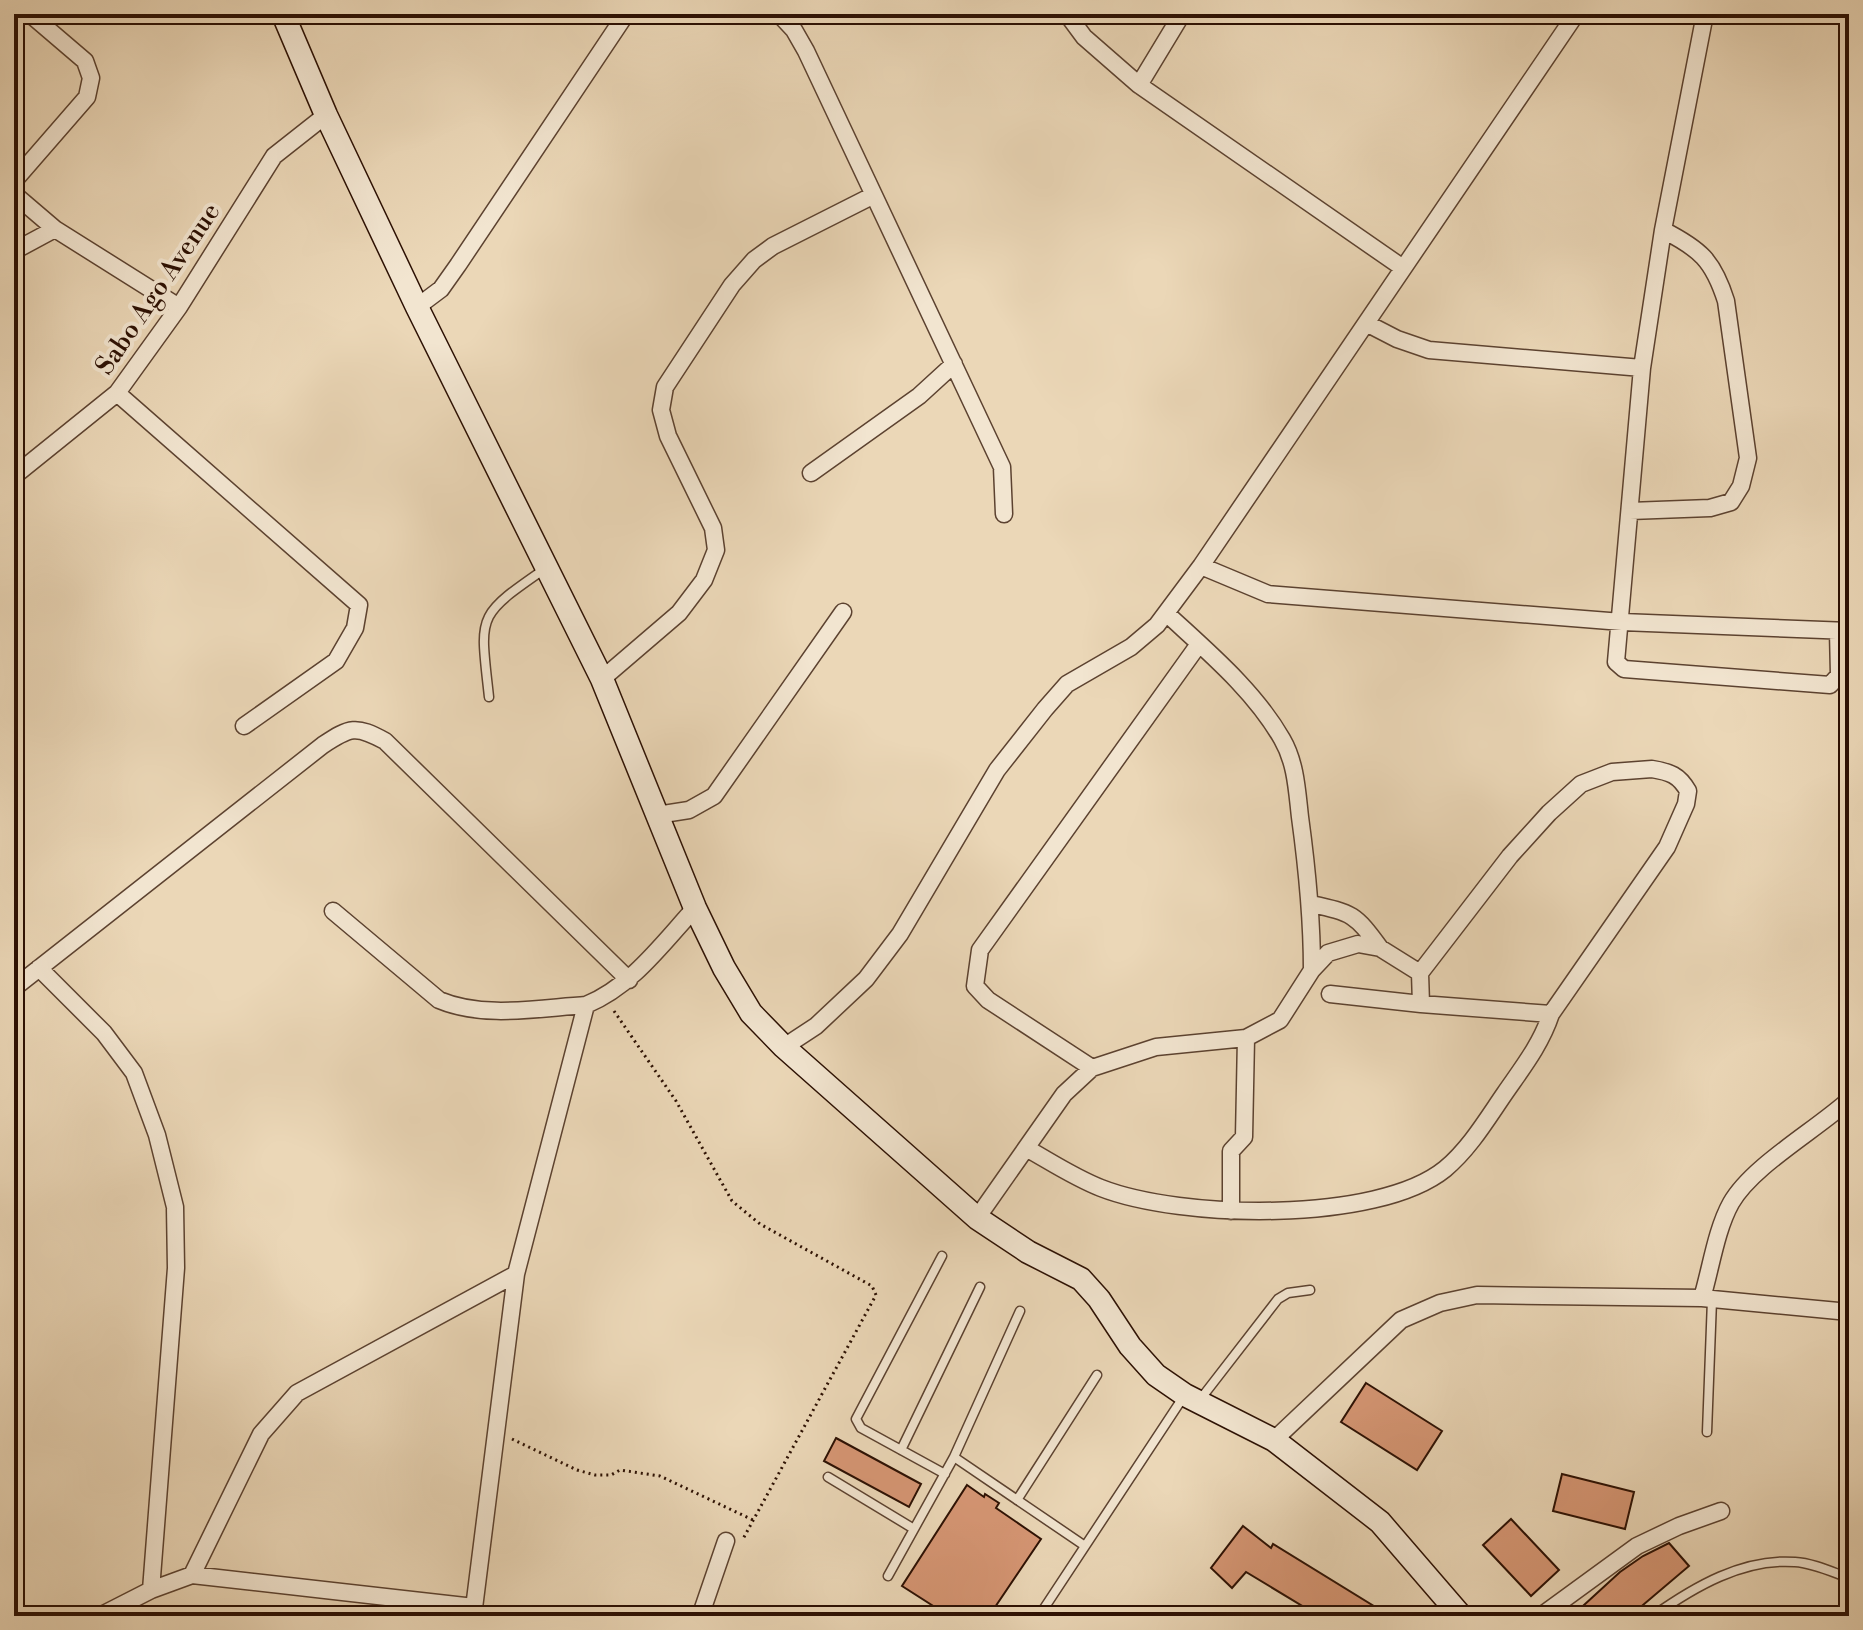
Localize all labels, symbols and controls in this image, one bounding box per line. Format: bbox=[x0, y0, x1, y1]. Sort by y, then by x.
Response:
street label: Sabo Ago Avenue bbox=[89, 197, 227, 381]

